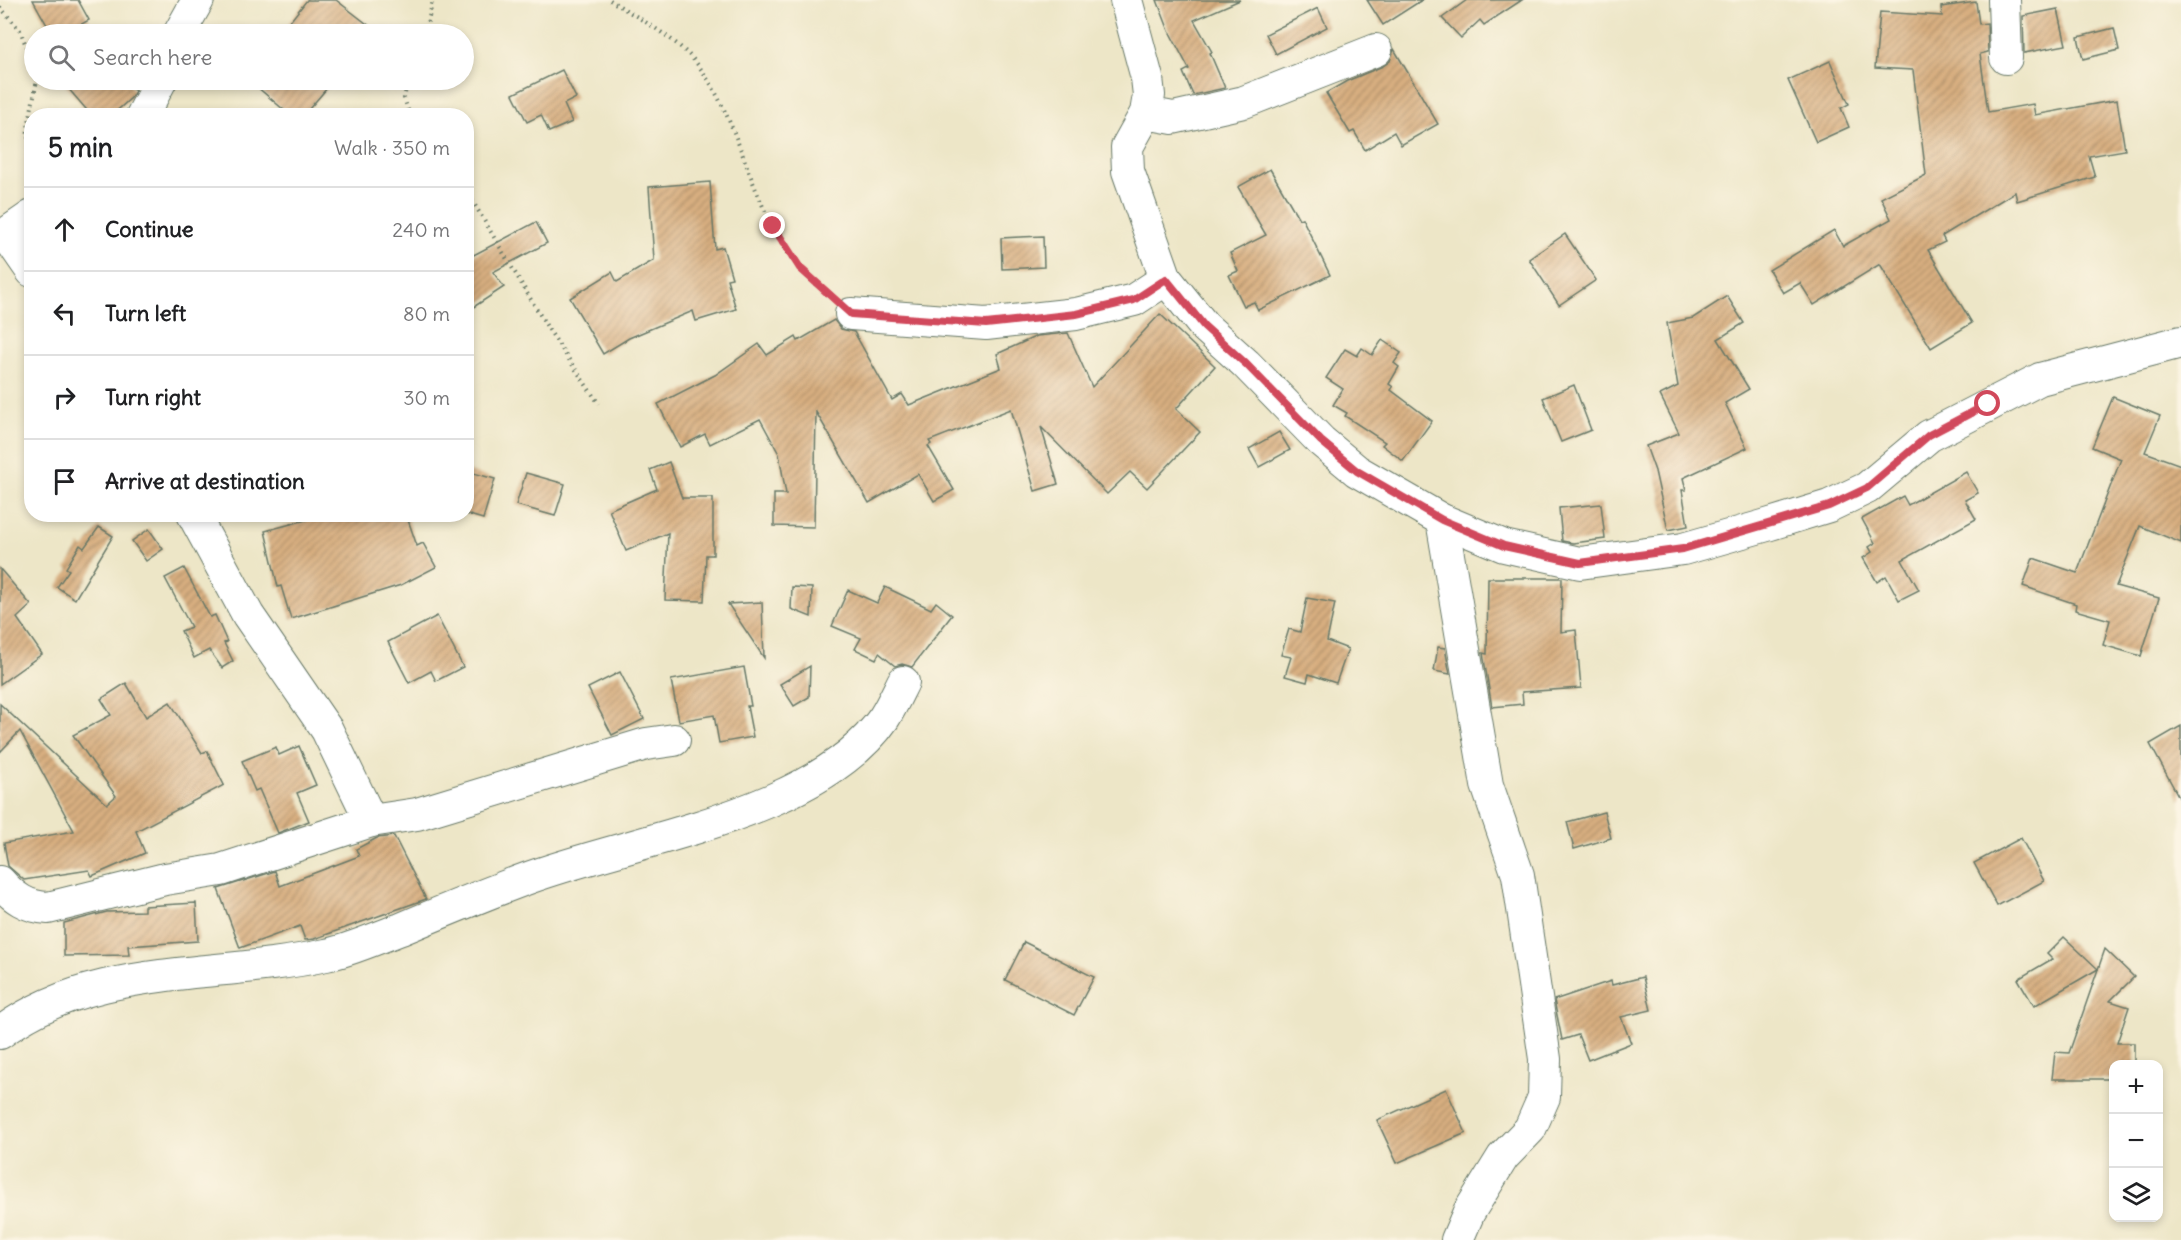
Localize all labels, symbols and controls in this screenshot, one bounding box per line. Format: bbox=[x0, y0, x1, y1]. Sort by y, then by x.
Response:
search box bbox=[24, 24, 474, 90]
icon: search bbox=[45, 41, 78, 74]
text: Search here bbox=[93, 43, 212, 71]
text: 5 min bbox=[48, 131, 113, 164]
text: Walk · 350 m bbox=[334, 135, 450, 160]
route end bbox=[759, 212, 785, 238]
icon: ahead bbox=[48, 213, 81, 246]
text: Continue bbox=[105, 215, 194, 243]
text: 240 m bbox=[392, 217, 450, 242]
icon: left bbox=[48, 297, 81, 330]
text: Turn left bbox=[105, 299, 186, 327]
text: 80 m bbox=[403, 301, 450, 326]
icon: right bbox=[48, 381, 81, 414]
text: Turn right bbox=[105, 383, 201, 411]
text: 30 m bbox=[403, 385, 450, 410]
route start bbox=[1974, 390, 2000, 416]
icon: arrive bbox=[48, 465, 81, 498]
text: Arrive at destination bbox=[105, 467, 305, 495]
map controls bbox=[2109, 1060, 2163, 1222]
button: + bbox=[2109, 1060, 2163, 1114]
button: − bbox=[2109, 1114, 2163, 1168]
button: layers bbox=[2109, 1168, 2163, 1222]

